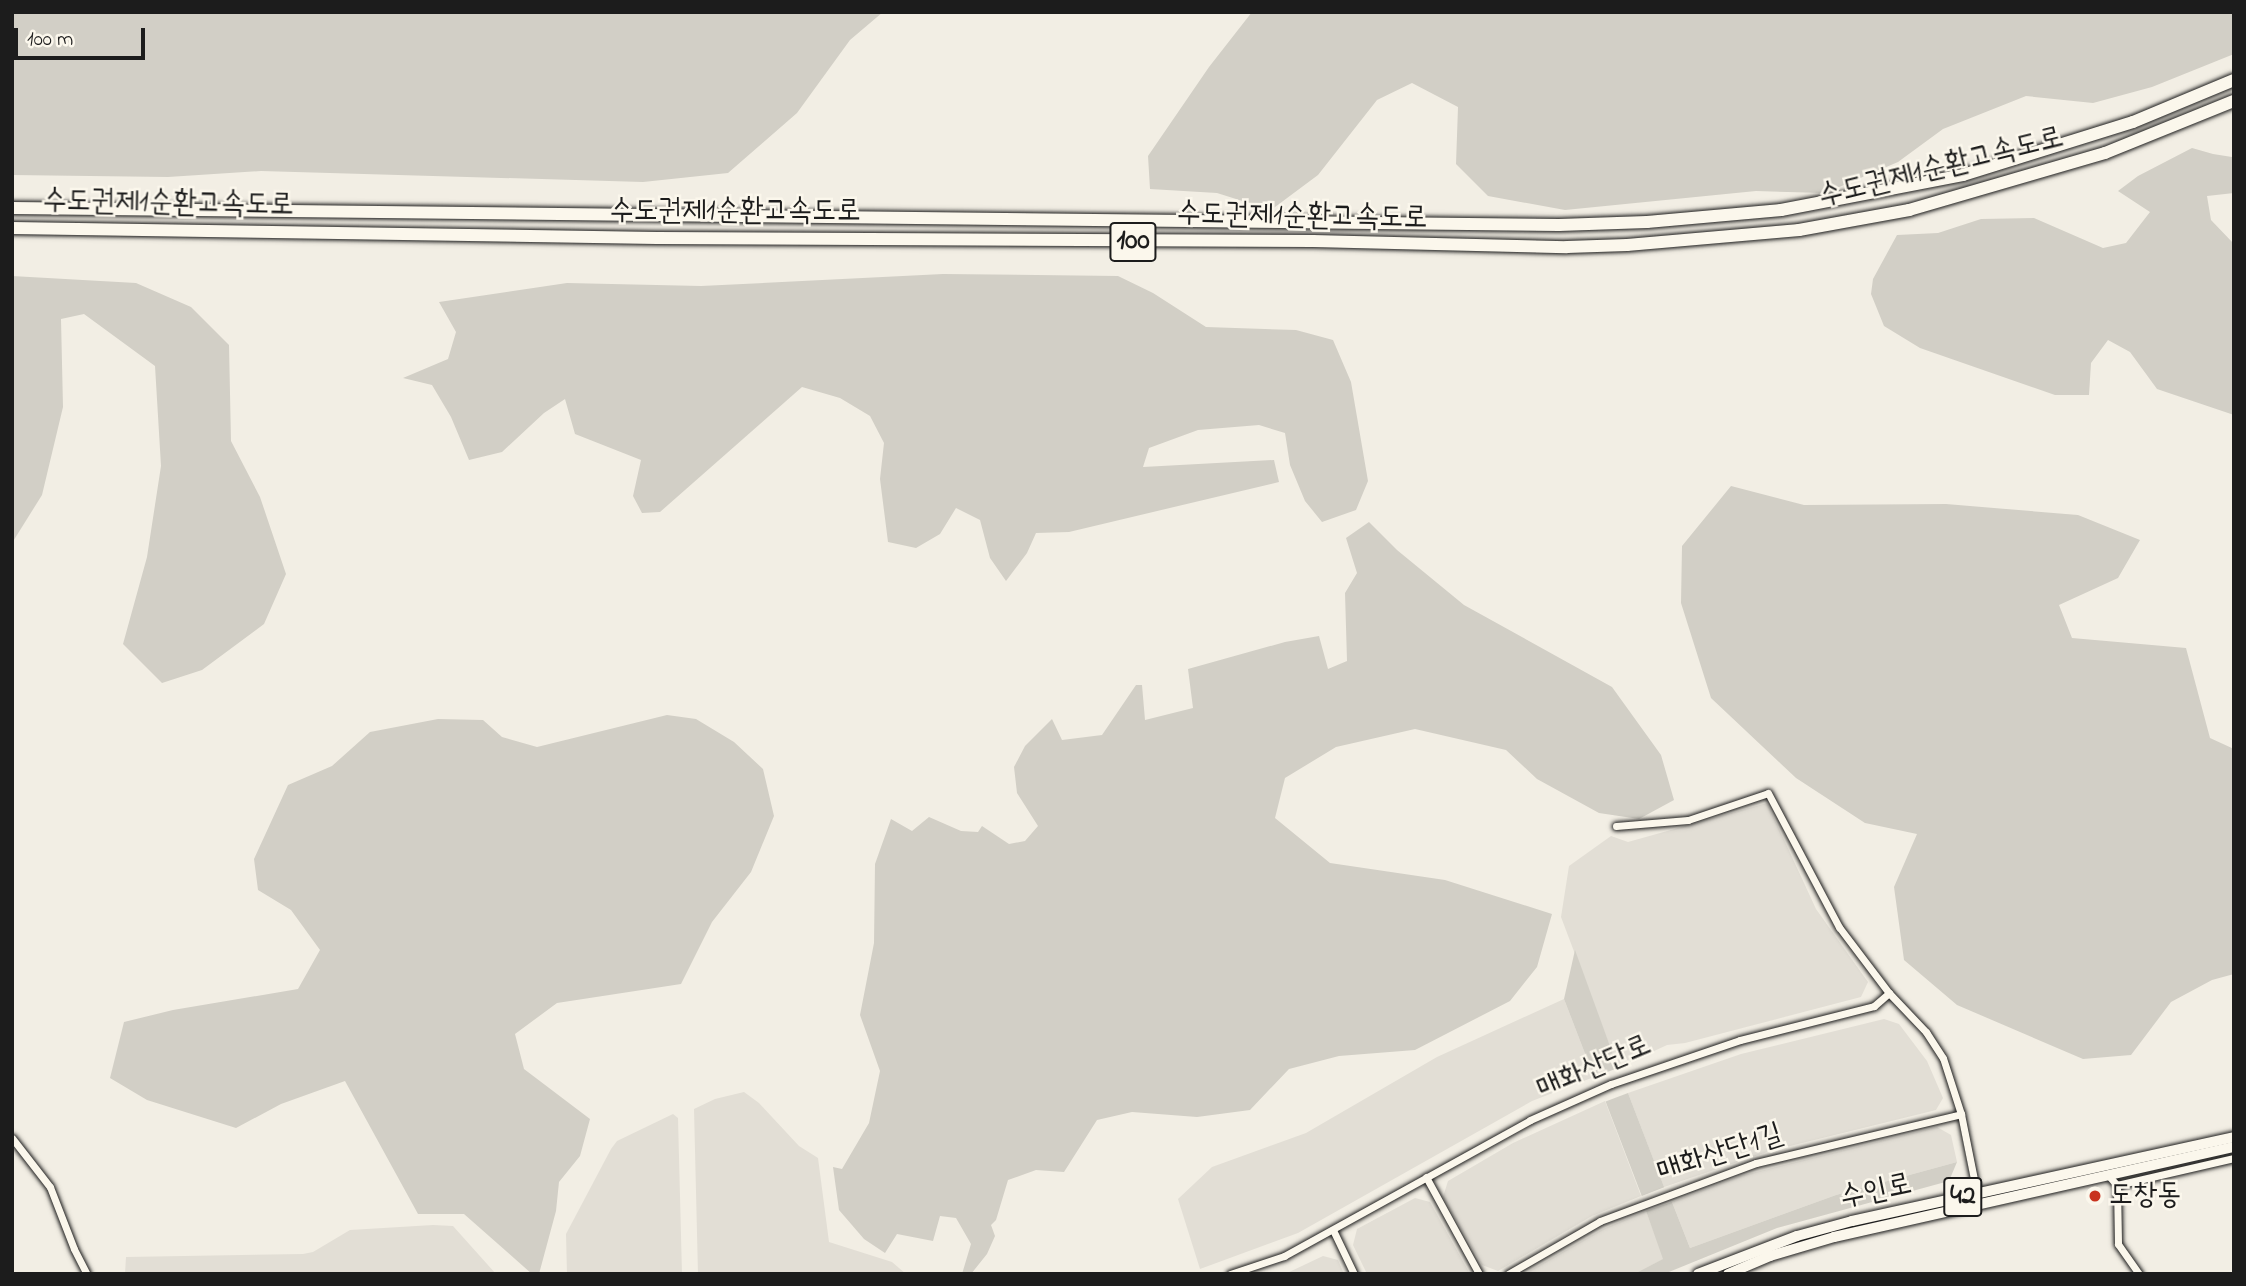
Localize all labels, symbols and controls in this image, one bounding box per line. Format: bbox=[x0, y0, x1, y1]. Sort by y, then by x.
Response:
scale bar bbox=[18, 14, 149, 58]
text: 100 m bbox=[27, 25, 73, 55]
street label: 수도권제1순환고속도로 bbox=[1815, 120, 2067, 216]
street label: 수도권제1순환고속도로 bbox=[42, 184, 294, 224]
street label: 수도권제1순환고속도로 bbox=[610, 194, 860, 230]
street label: 수도권제1순환고속도로 bbox=[1176, 197, 1428, 237]
road number: 100 bbox=[1108, 218, 1158, 266]
street label: 매화산단로 bbox=[1531, 1028, 1657, 1108]
street label: 매화산단1길 bbox=[1653, 1117, 1787, 1191]
street label: 수인로 bbox=[1837, 1167, 1915, 1217]
road number: 42 bbox=[1942, 1172, 1984, 1222]
place label: 도창동 bbox=[2109, 1178, 2181, 1214]
marker: 도창동 bbox=[2087, 1188, 2103, 1204]

